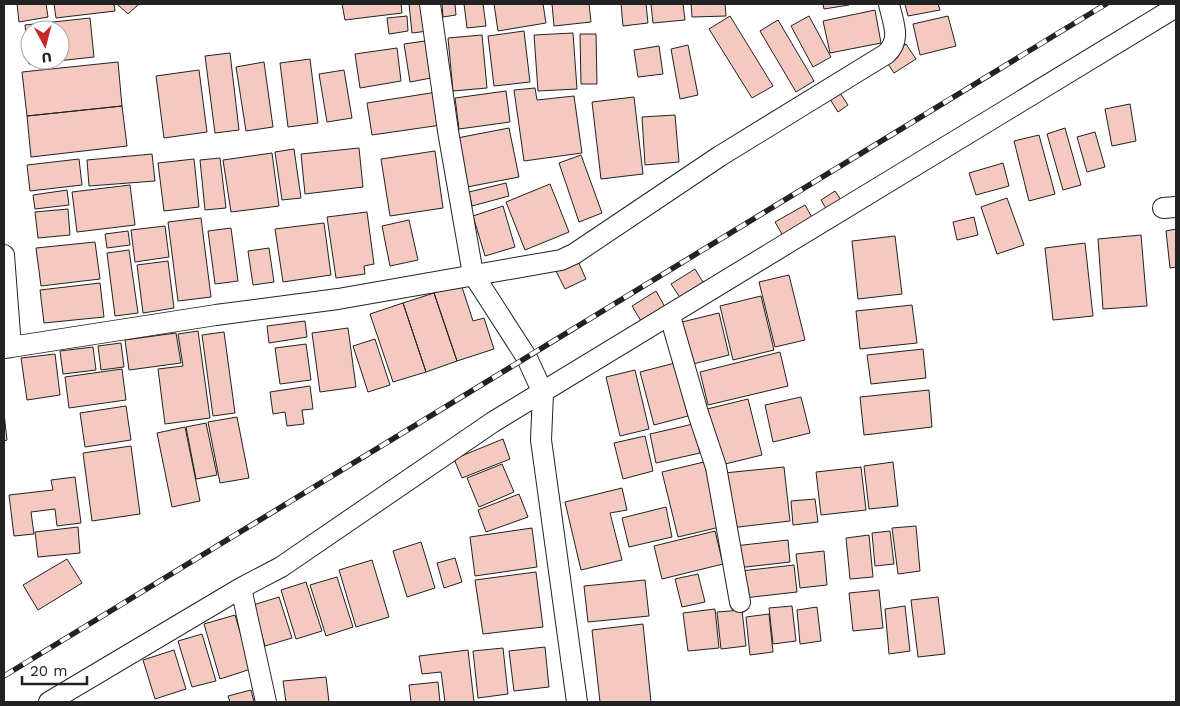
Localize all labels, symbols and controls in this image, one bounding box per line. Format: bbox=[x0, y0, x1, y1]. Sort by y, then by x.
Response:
north arrow bbox=[20, 20, 70, 70]
text: U bbox=[41, 49, 52, 66]
scale bar bbox=[22, 654, 88, 686]
text: 20 m bbox=[30, 662, 68, 680]

